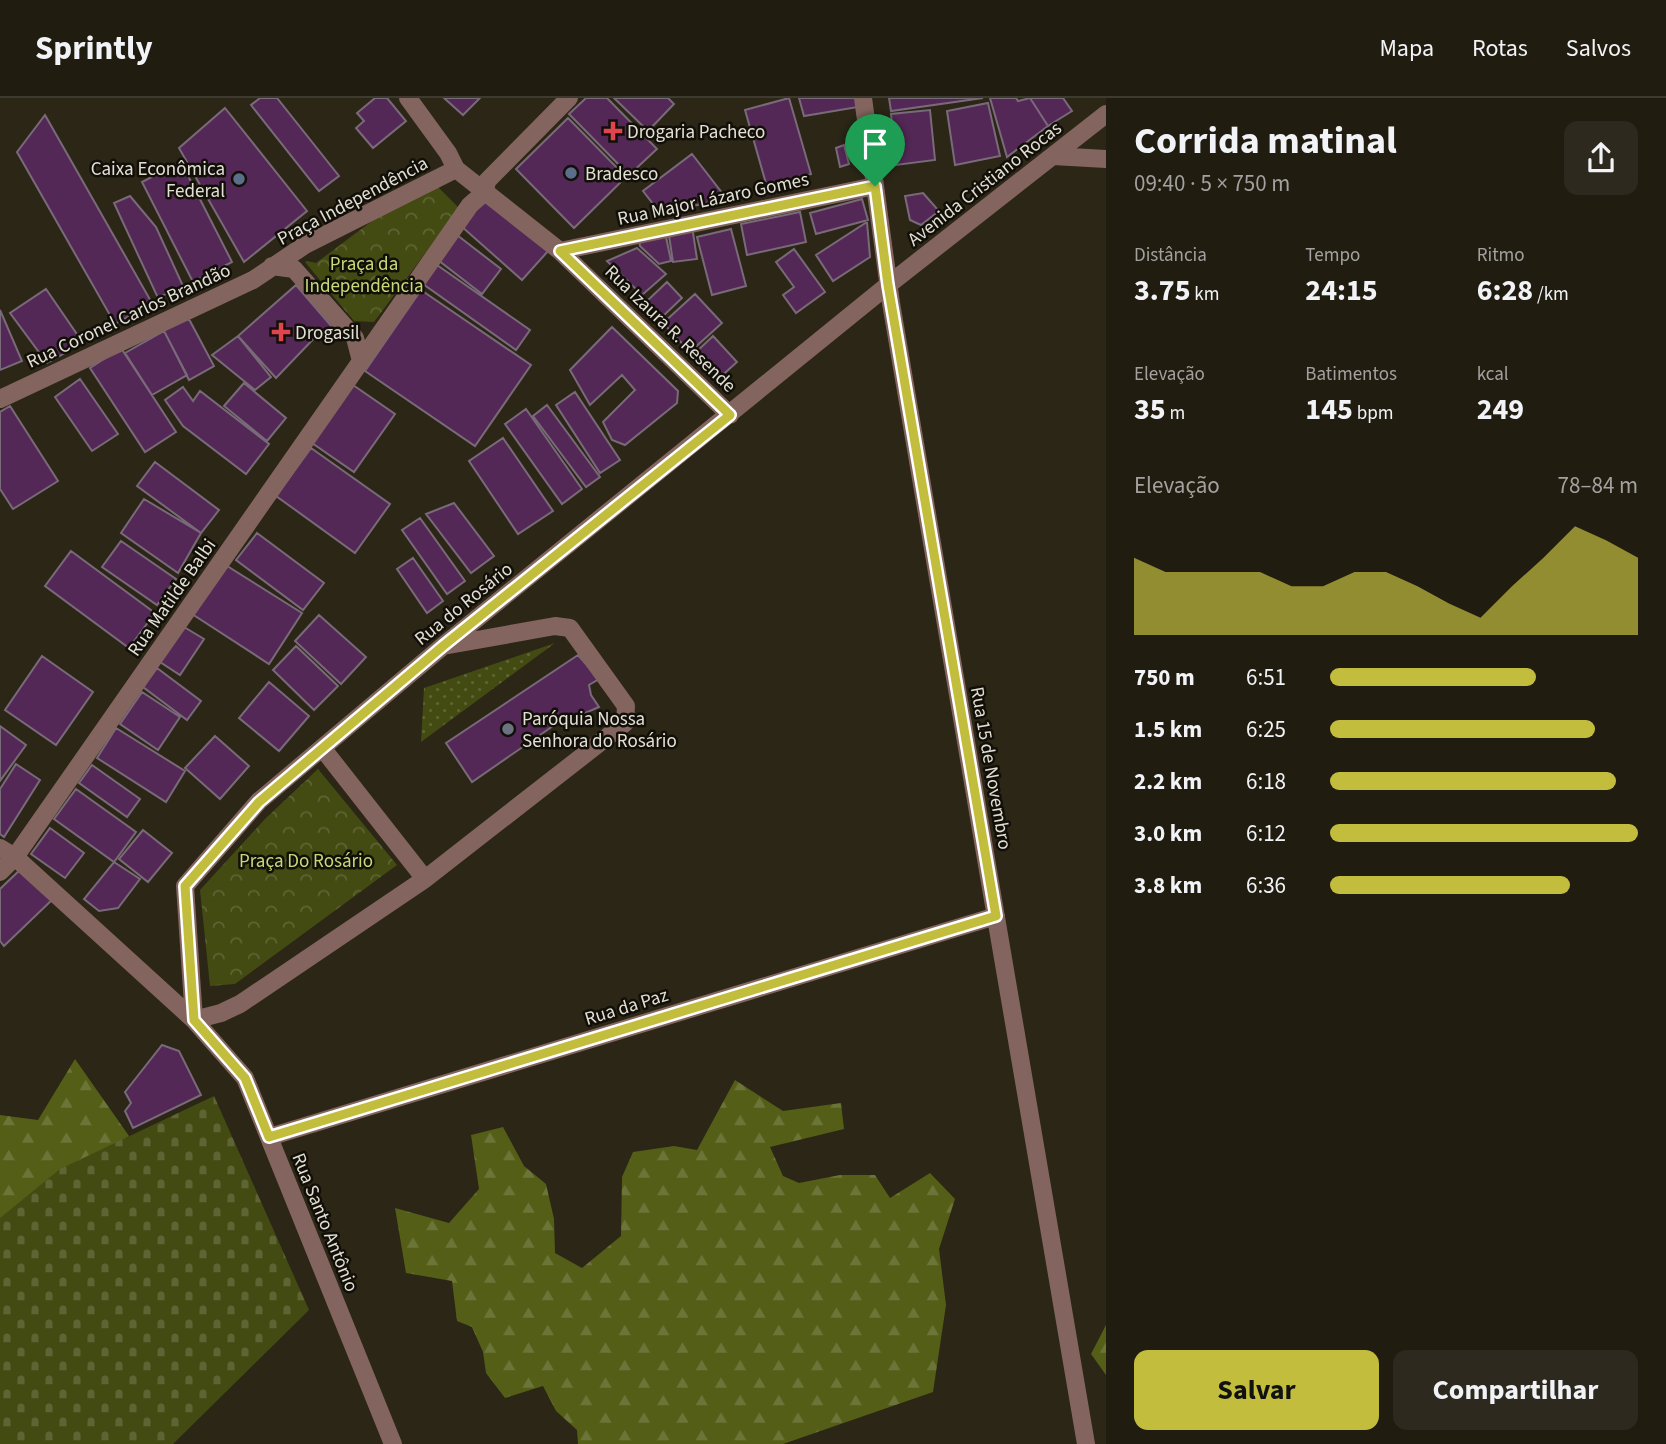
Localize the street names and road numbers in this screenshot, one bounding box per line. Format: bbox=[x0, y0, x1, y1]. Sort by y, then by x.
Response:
street label: Avenida Cristiano Rocas bbox=[902, 115, 1068, 253]
street label: Praça Independência bbox=[272, 150, 433, 253]
street label: Rua Major Lázaro Gomes bbox=[615, 166, 812, 233]
street label: Rua Coronel Carlos Brandão bbox=[22, 257, 235, 376]
street label: Rua Izaura R. Resende bbox=[598, 259, 742, 399]
street label: Rua Matilde Balbi bbox=[122, 534, 223, 662]
street label: Rua do Rosário bbox=[409, 556, 519, 652]
street label: Rua 15 de Novembro bbox=[963, 685, 1018, 852]
street label: Rua da Paz bbox=[581, 982, 672, 1033]
street label: Rua Santo Antônio bbox=[284, 1149, 365, 1296]

